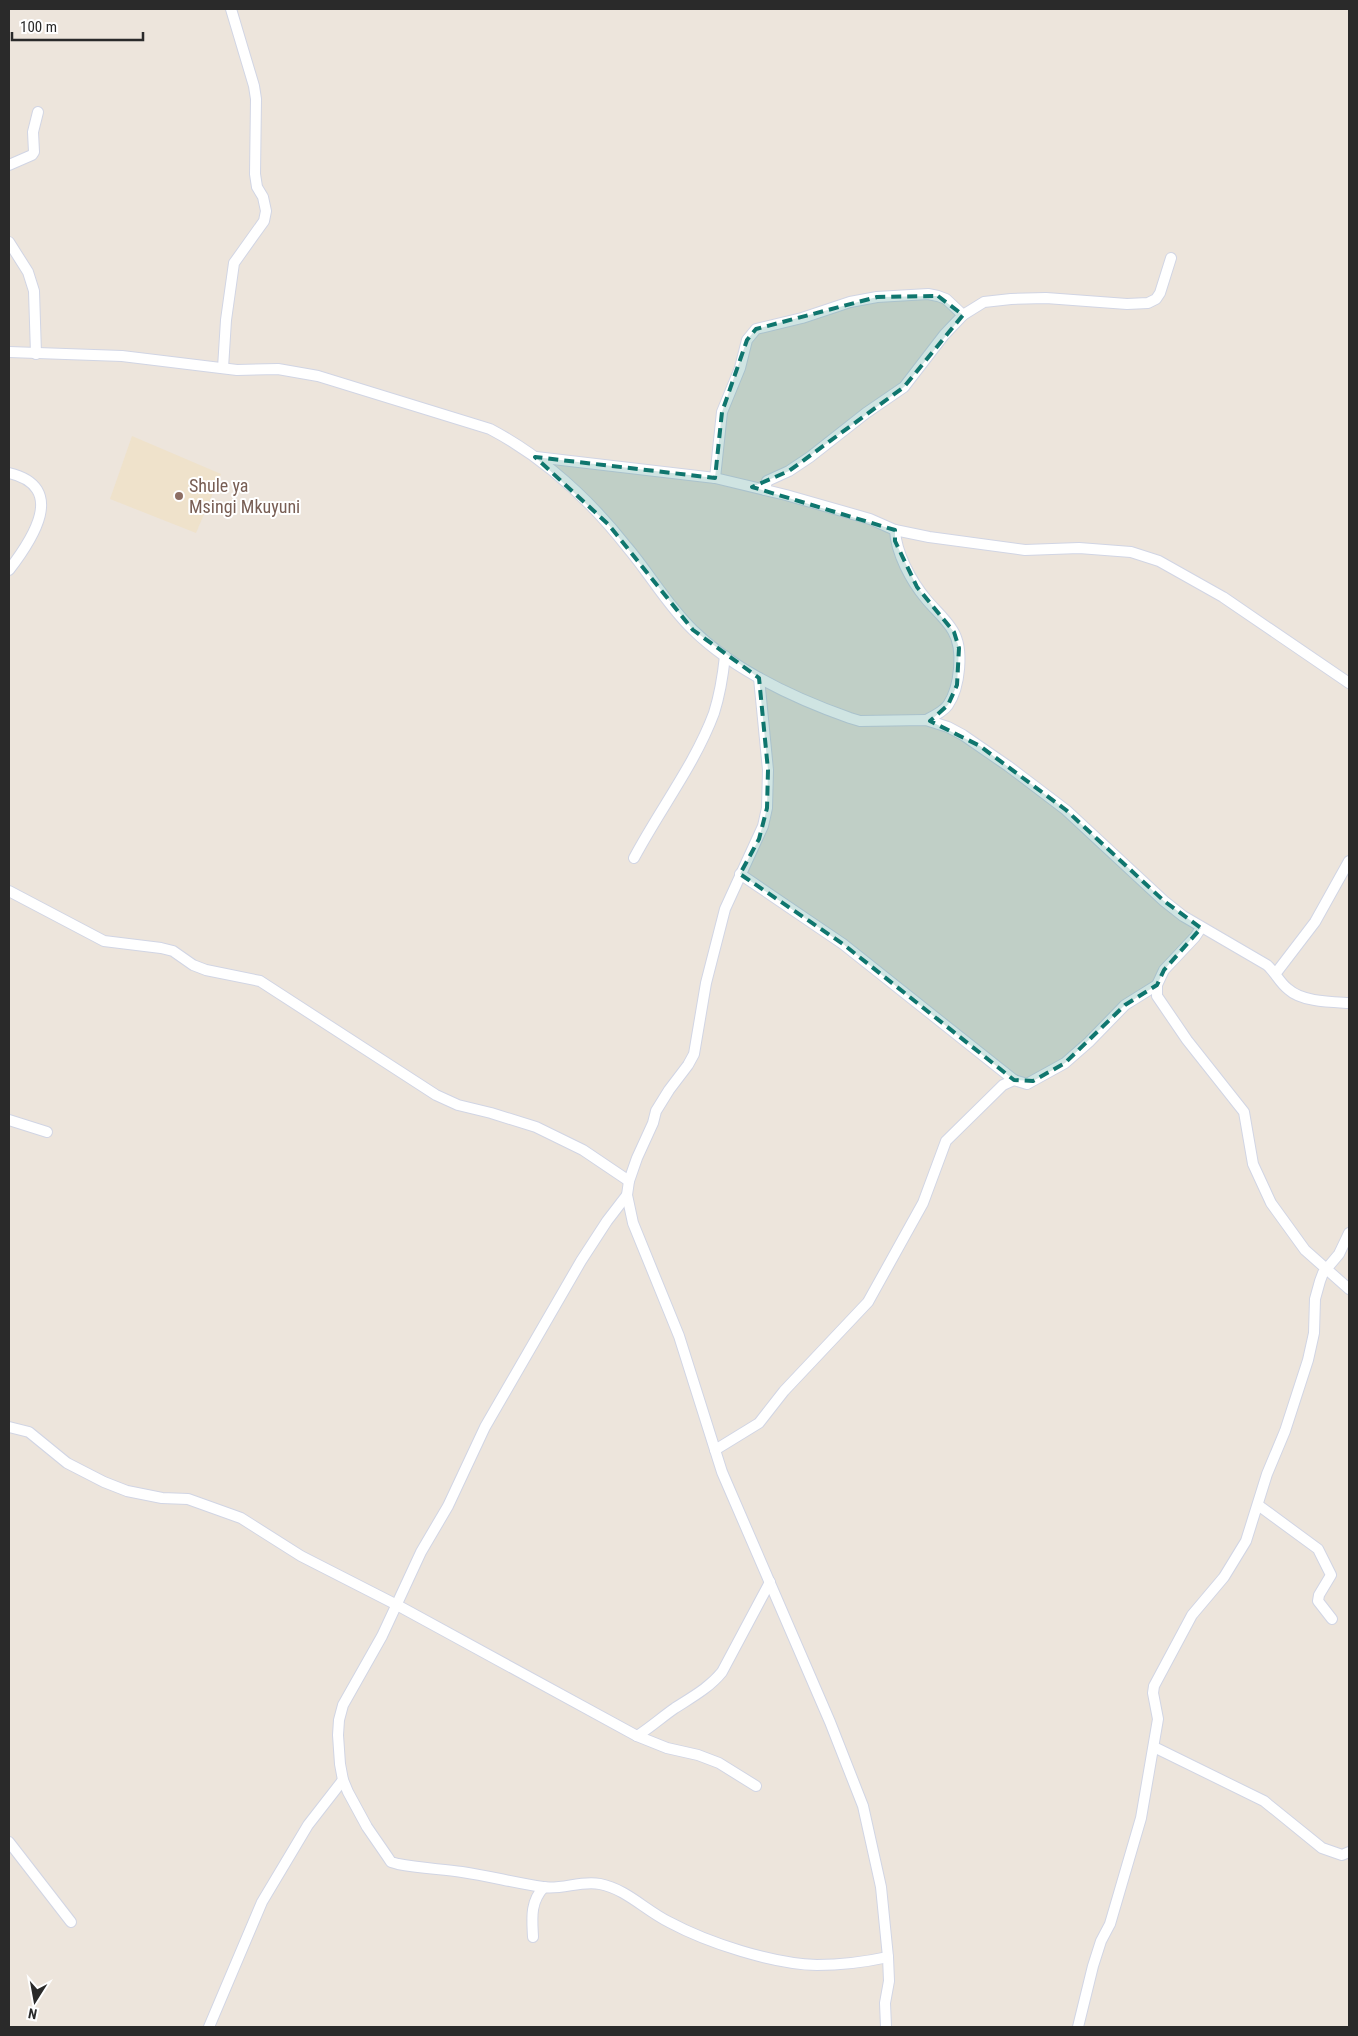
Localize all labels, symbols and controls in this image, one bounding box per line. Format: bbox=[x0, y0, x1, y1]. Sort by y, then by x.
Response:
scale bar bbox=[12, 10, 144, 42]
text: 100 m bbox=[20, 18, 57, 36]
place label: Shule ya Msingi Mkuyuni bbox=[189, 475, 300, 517]
marker: Shule ya Msingi Mkuyuni bbox=[173, 490, 185, 502]
north arrow bbox=[10, 1976, 60, 2026]
text: N bbox=[27, 2005, 38, 2022]

